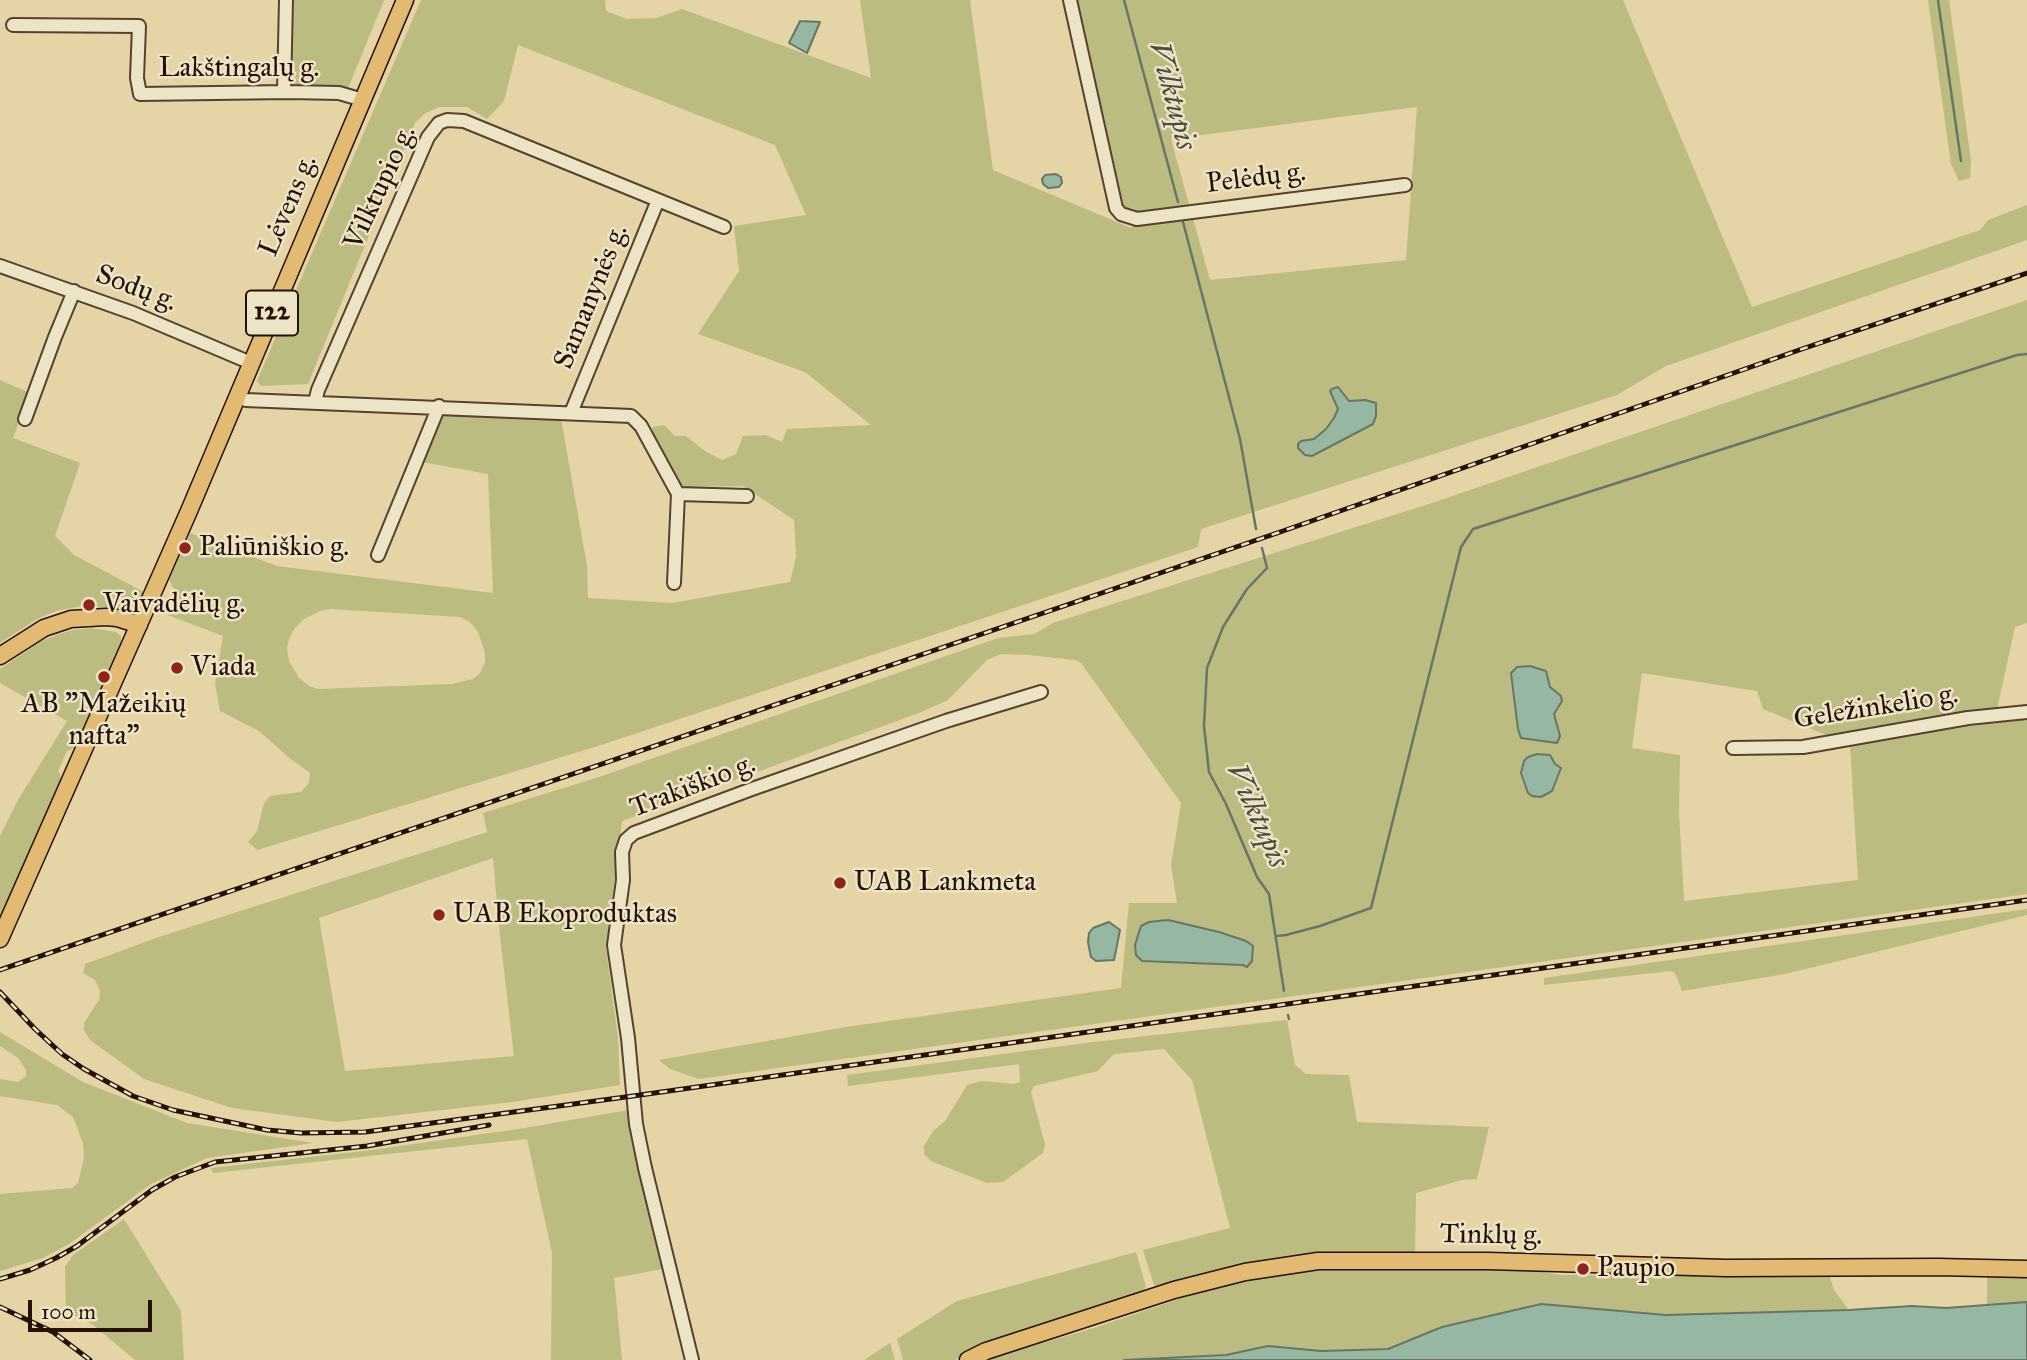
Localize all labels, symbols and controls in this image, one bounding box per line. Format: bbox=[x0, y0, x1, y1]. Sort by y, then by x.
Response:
water label: Vilktupis bbox=[1139, 38, 1203, 154]
street label: Lakštingalų g. bbox=[159, 52, 319, 86]
street label: Vilktupio g. bbox=[338, 121, 424, 255]
street label: Lėvens g. bbox=[253, 150, 325, 262]
street label: Pelėdų g. bbox=[1204, 156, 1308, 202]
street label: Samanynės g. bbox=[548, 220, 636, 374]
street label: Sodų g. bbox=[91, 258, 181, 320]
road number: 122 bbox=[246, 290, 298, 336]
place label: Paliūniškio g. bbox=[199, 531, 349, 565]
marker: Paliūniškio g. bbox=[177, 540, 193, 556]
place label: Vaivadėlių g. bbox=[103, 588, 245, 622]
marker: Vaivadėlių g. bbox=[81, 597, 97, 613]
place label: Viada bbox=[191, 651, 256, 685]
marker: Viada bbox=[169, 660, 185, 676]
marker: AB "Mažeikių nafta" bbox=[96, 669, 112, 685]
street label: Geležinkelio g. bbox=[1791, 678, 1961, 738]
place label: AB "Mažeikių nafta" bbox=[22, 688, 186, 754]
street label: Trakiškio g. bbox=[626, 748, 760, 826]
water label: Vilktupis bbox=[1217, 758, 1295, 874]
place label: UAB Lankmeta bbox=[854, 866, 1036, 900]
marker: UAB Lankmeta bbox=[832, 875, 848, 891]
place label: UAB Ekoproduktas bbox=[453, 898, 677, 932]
marker: UAB Ekoproduktas bbox=[431, 907, 447, 923]
street label: Tinklų g. bbox=[1440, 1218, 1542, 1254]
place label: Paupio bbox=[1597, 1252, 1675, 1286]
marker: Paupio bbox=[1575, 1261, 1591, 1277]
scale bar bbox=[32, 1286, 156, 1330]
text: 100 m bbox=[41, 1299, 96, 1325]

